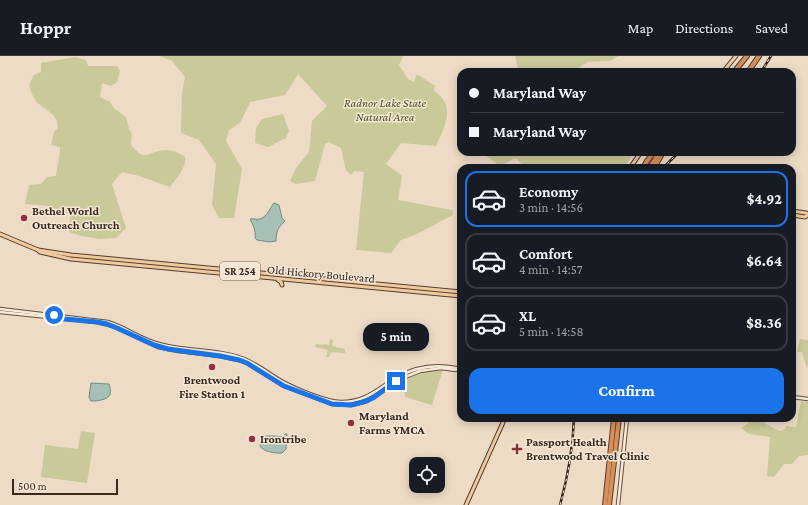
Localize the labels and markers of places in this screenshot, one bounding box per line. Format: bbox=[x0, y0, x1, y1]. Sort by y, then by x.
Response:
place label: Bethel World Outreach Church bbox=[32, 204, 120, 232]
marker: Bethel World Outreach Church bbox=[19, 213, 29, 223]
marker: Brentwood Fire Station 1 bbox=[207, 362, 217, 372]
place label: Brentwood Fire Station 1 bbox=[179, 373, 245, 401]
place label: Maryland Farms YMCA bbox=[359, 409, 425, 437]
marker: Maryland Farms YMCA bbox=[346, 418, 356, 428]
place label: Irontribe bbox=[260, 432, 307, 446]
marker: Irontribe bbox=[247, 434, 257, 444]
place label: Passport Health Brentwood Travel Clinic bbox=[526, 435, 650, 463]
marker: Passport Health Brentwood Travel Clinic bbox=[511, 443, 523, 455]

